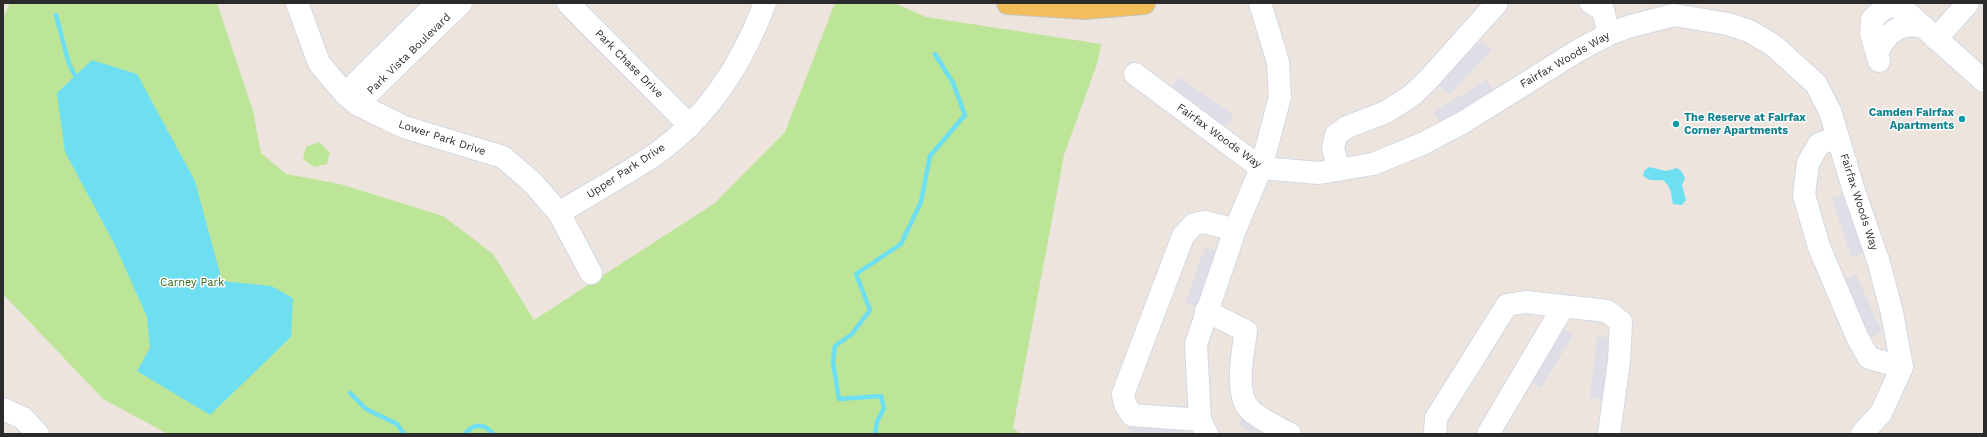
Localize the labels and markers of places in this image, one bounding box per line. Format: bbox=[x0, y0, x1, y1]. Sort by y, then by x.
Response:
place label: Camden Fairfax Apartments bbox=[1869, 106, 1954, 132]
place label: The Reserve at Fairfax Corner Apartments bbox=[1684, 111, 1806, 137]
marker: Camden Fairfax Apartments bbox=[1957, 114, 1967, 124]
marker: The Reserve at Fairfax Corner Apartments bbox=[1671, 119, 1681, 129]

